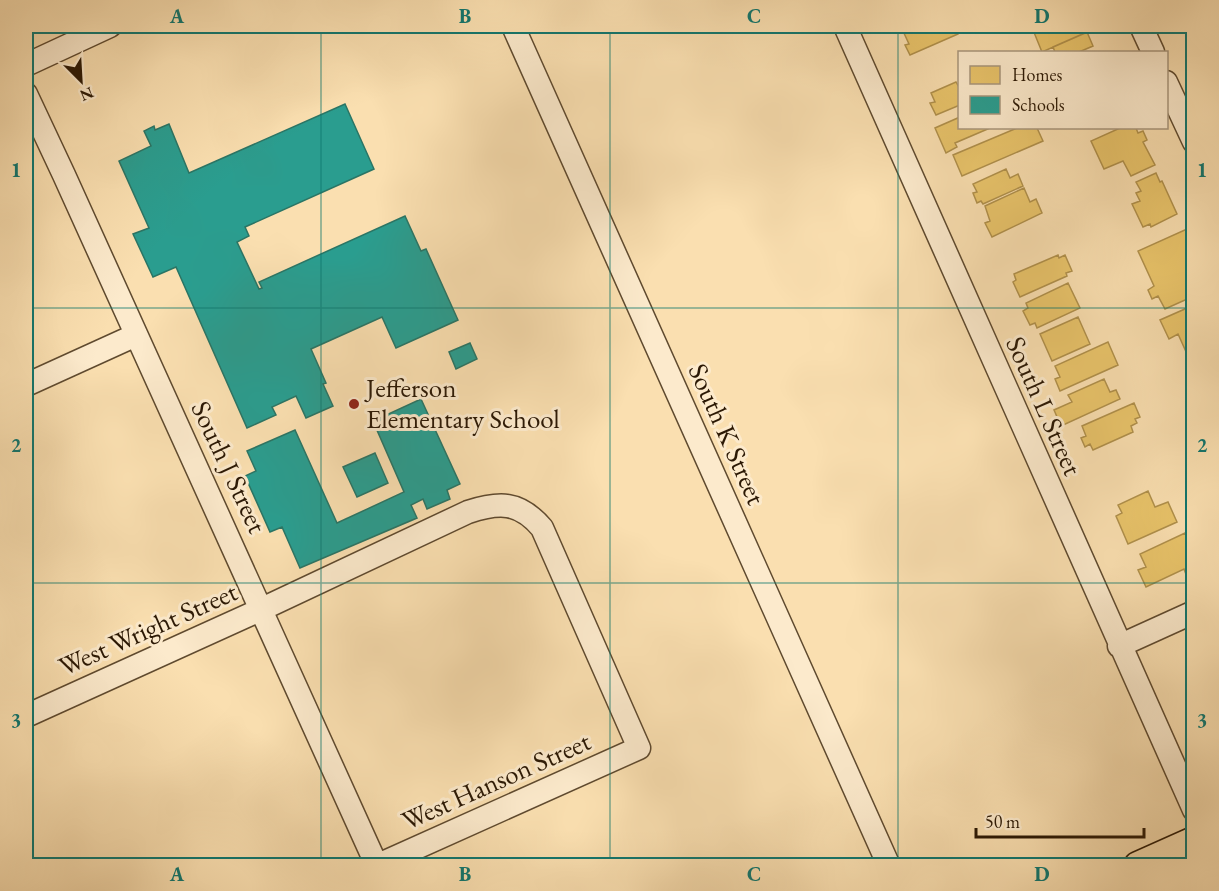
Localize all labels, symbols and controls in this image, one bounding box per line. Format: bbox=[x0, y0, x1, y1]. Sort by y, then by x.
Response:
text: A bbox=[169, 3, 185, 29]
text: B bbox=[459, 3, 471, 29]
text: C bbox=[747, 3, 761, 29]
text: D bbox=[1034, 3, 1050, 29]
north arrow bbox=[51, 51, 111, 111]
legend bbox=[958, 51, 1168, 129]
text: Homes bbox=[1012, 63, 1063, 86]
text: N bbox=[77, 82, 97, 106]
text: Schools bbox=[1012, 93, 1065, 116]
text: 1 bbox=[11, 157, 21, 183]
text: 1 bbox=[1197, 157, 1207, 183]
street label: South L Street bbox=[998, 331, 1091, 481]
street label: South K Street bbox=[681, 358, 774, 510]
place label: Jefferson Elementary School bbox=[364, 370, 560, 436]
street label: South J Street bbox=[184, 395, 276, 539]
marker: Jefferson Elementary School bbox=[347, 397, 361, 411]
text: 2 bbox=[11, 432, 22, 458]
text: 2 bbox=[1197, 432, 1208, 458]
street label: West Wright Street bbox=[53, 573, 243, 684]
text: 3 bbox=[11, 707, 21, 733]
text: 3 bbox=[1197, 707, 1207, 733]
street label: West Hanson Street bbox=[396, 723, 596, 838]
scale bar bbox=[976, 801, 1144, 839]
text: 50 m bbox=[985, 810, 1020, 833]
text: A bbox=[169, 861, 185, 887]
text: B bbox=[459, 861, 471, 887]
text: C bbox=[747, 861, 761, 887]
text: D bbox=[1034, 861, 1050, 887]

